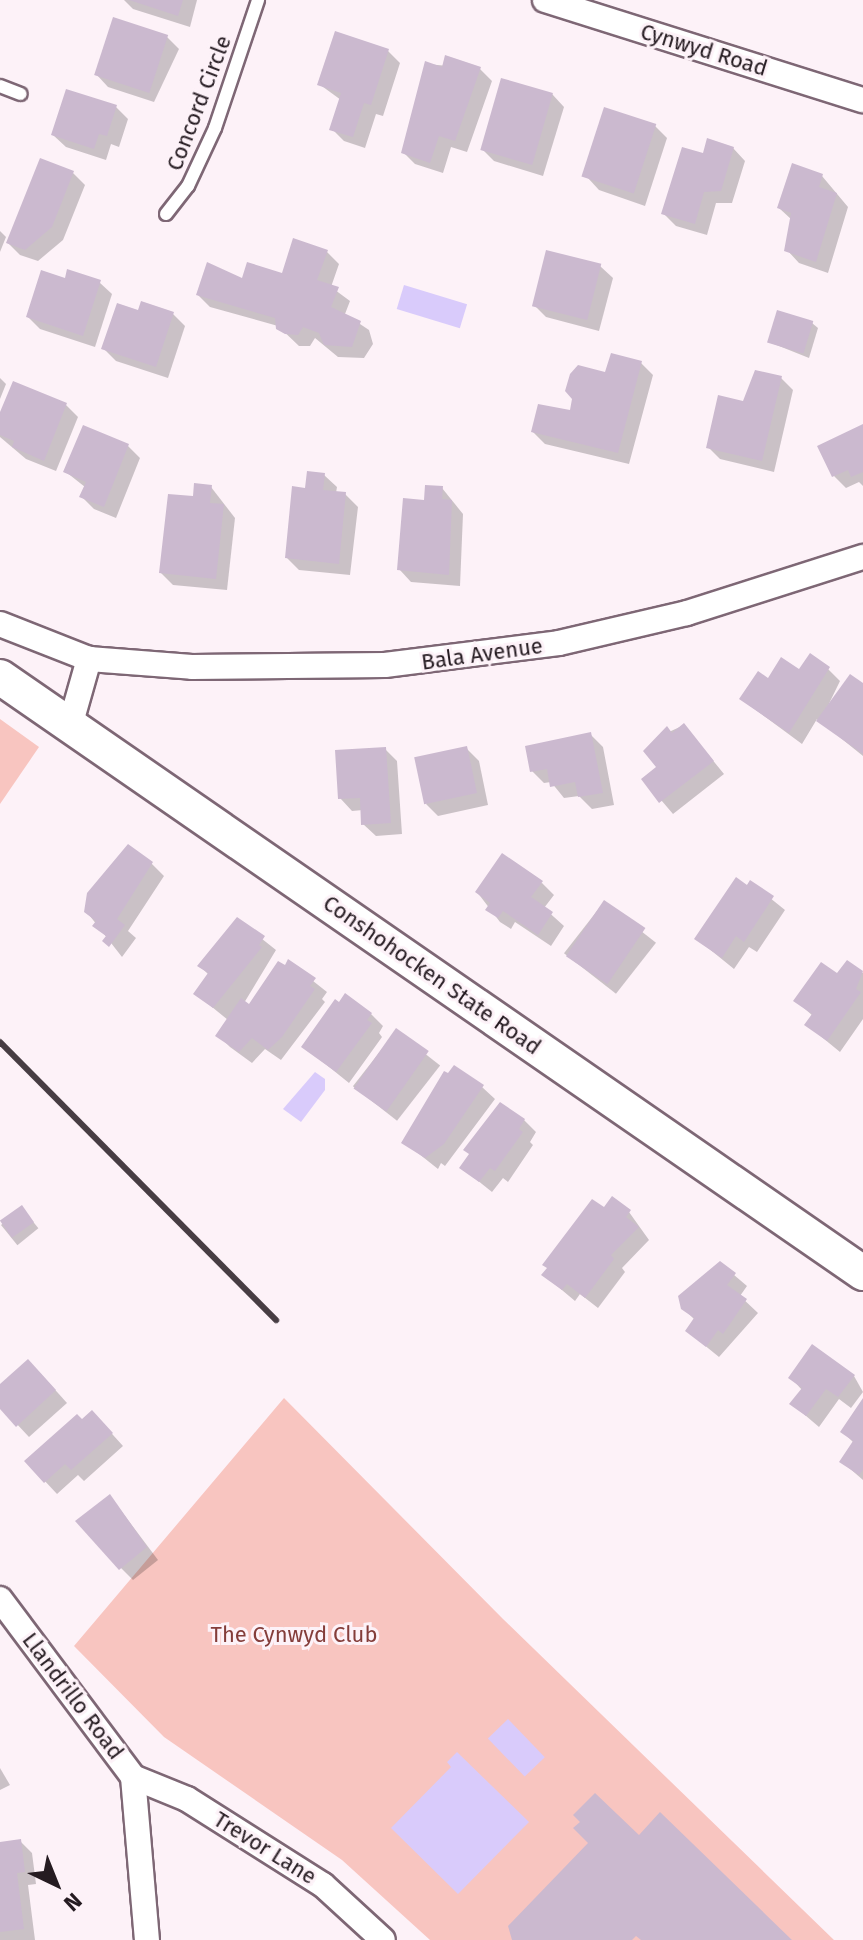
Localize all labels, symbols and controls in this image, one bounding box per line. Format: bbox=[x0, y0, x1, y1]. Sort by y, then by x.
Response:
street label: Cynwyd Road bbox=[637, 18, 771, 82]
street label: Concord Circle bbox=[161, 32, 237, 174]
street label: Bala Avenue bbox=[420, 632, 544, 676]
street label: Conshohocken State Road bbox=[318, 890, 546, 1060]
park label: The Cynwyd Club bbox=[211, 1622, 377, 1648]
street label: Llandrillo Road bbox=[17, 1627, 129, 1765]
street label: Trevor Lane bbox=[209, 1806, 321, 1890]
north arrow bbox=[16, 1844, 96, 1924]
text: N bbox=[58, 1887, 87, 1917]

